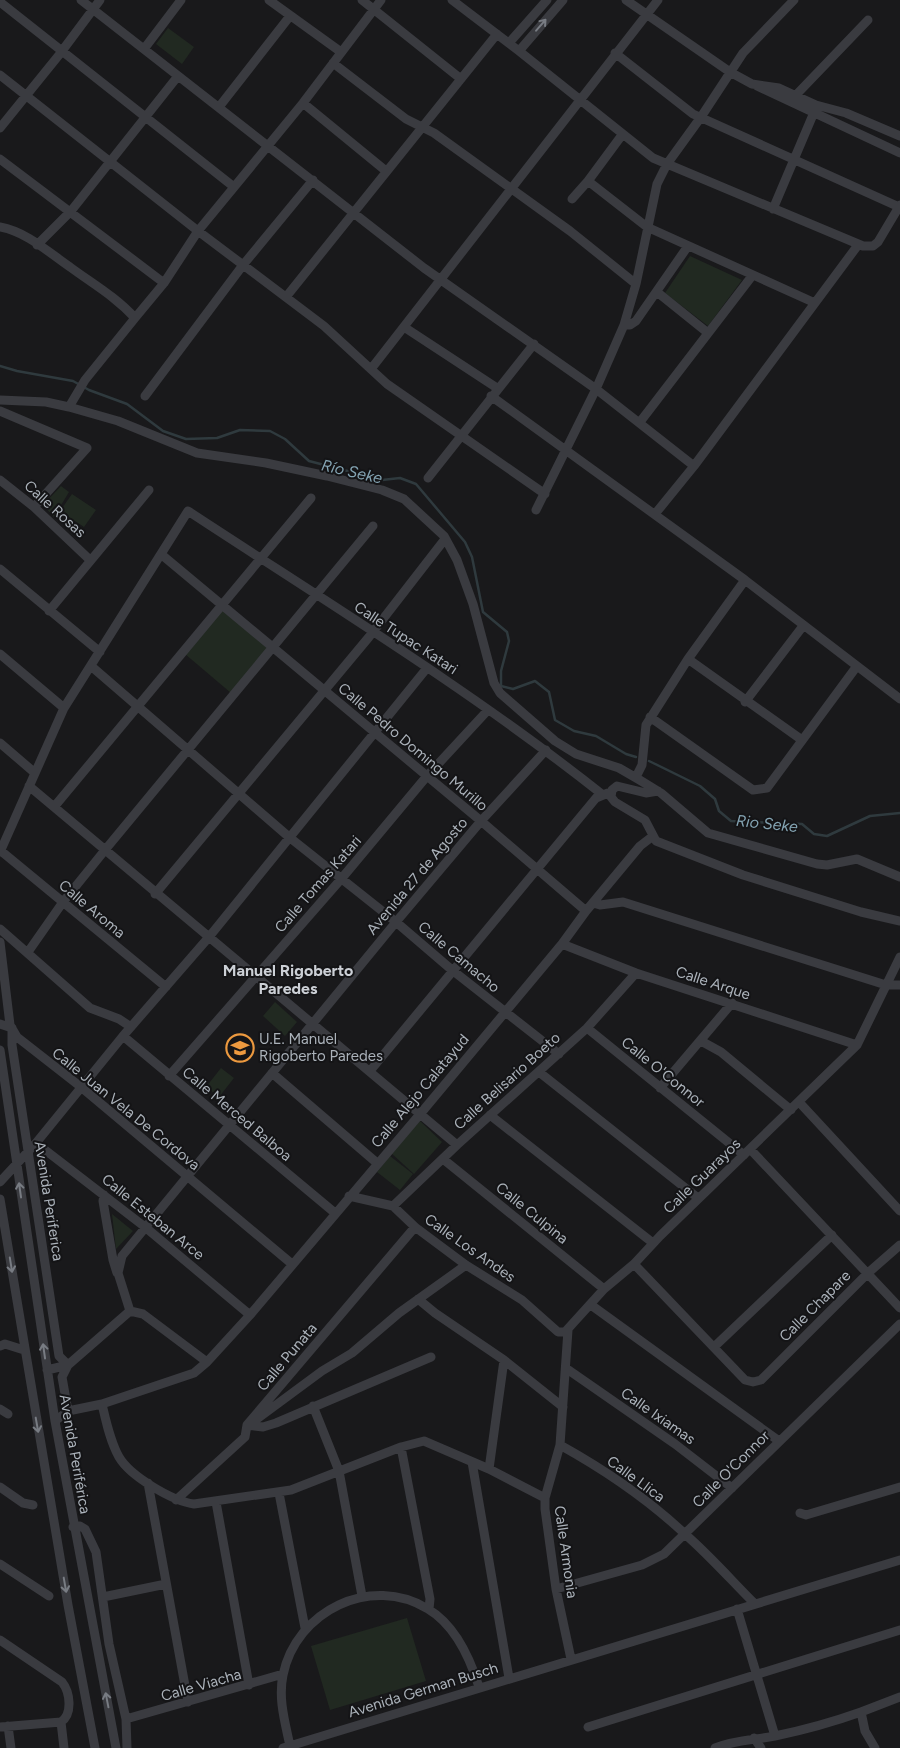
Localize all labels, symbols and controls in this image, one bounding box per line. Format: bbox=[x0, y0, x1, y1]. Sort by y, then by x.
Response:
one-way arrow bbox=[536, 19, 547, 32]
water label: Río Seke bbox=[320, 455, 384, 488]
street label: Calle Rosas bbox=[20, 477, 90, 541]
street label: Calle Tupac Katari bbox=[351, 598, 461, 678]
street label: Calle Pedro Domingo Murillo bbox=[335, 679, 492, 815]
water label: Rio Seke bbox=[735, 811, 799, 836]
street label: Avenida 27 de Agosto bbox=[363, 813, 471, 938]
street label: Calle Tomas Katari bbox=[271, 832, 365, 936]
street label: Calle Aroma bbox=[55, 876, 129, 942]
street label: Calle Camacho bbox=[415, 918, 504, 997]
district label: Manuel Rigoberto Paredes bbox=[223, 961, 353, 998]
street label: Calle Arque bbox=[673, 962, 753, 1004]
street label: Calle Belisario Boeto bbox=[450, 1028, 564, 1134]
place label: U.E. Manuel Rigoberto Paredes bbox=[259, 1030, 383, 1065]
street label: Calle Alejo Calatayud bbox=[367, 1031, 473, 1151]
school or university icon: U.E. Manuel Rigoberto Paredes bbox=[225, 1033, 255, 1063]
street label: Calle O'Connor bbox=[618, 1033, 708, 1111]
street label: Calle Juan Vela De Cordova bbox=[49, 1044, 203, 1174]
street label: Calle Merced Balboa bbox=[179, 1063, 295, 1165]
street label: Calle Guarayos bbox=[660, 1135, 744, 1217]
street label: Avenida Periferica bbox=[31, 1140, 67, 1262]
street label: Calle Esteban Arce bbox=[98, 1170, 208, 1264]
street label: Calle Culpina bbox=[492, 1178, 572, 1248]
one-way arrow bbox=[15, 1182, 25, 1198]
street label: Calle Los Andes bbox=[421, 1210, 519, 1286]
one-way arrow bbox=[6, 1256, 16, 1272]
street label: Calle Chapare bbox=[776, 1267, 854, 1345]
street label: Calle Punata bbox=[253, 1319, 321, 1395]
one-way arrow bbox=[39, 1343, 49, 1359]
street label: Calle Ixiamas bbox=[617, 1384, 699, 1448]
street label: Avenida Periférica bbox=[56, 1393, 94, 1515]
one-way arrow bbox=[33, 1417, 43, 1433]
street label: Calle O'Connor bbox=[689, 1427, 773, 1511]
street label: Calle Llica bbox=[603, 1452, 669, 1506]
street label: Calle Armonia bbox=[551, 1505, 581, 1599]
one-way arrow bbox=[60, 1577, 70, 1593]
street label: Avenida German Busch bbox=[346, 1659, 500, 1721]
street label: Calle Viacha bbox=[159, 1665, 243, 1705]
one-way arrow bbox=[102, 1693, 111, 1709]

